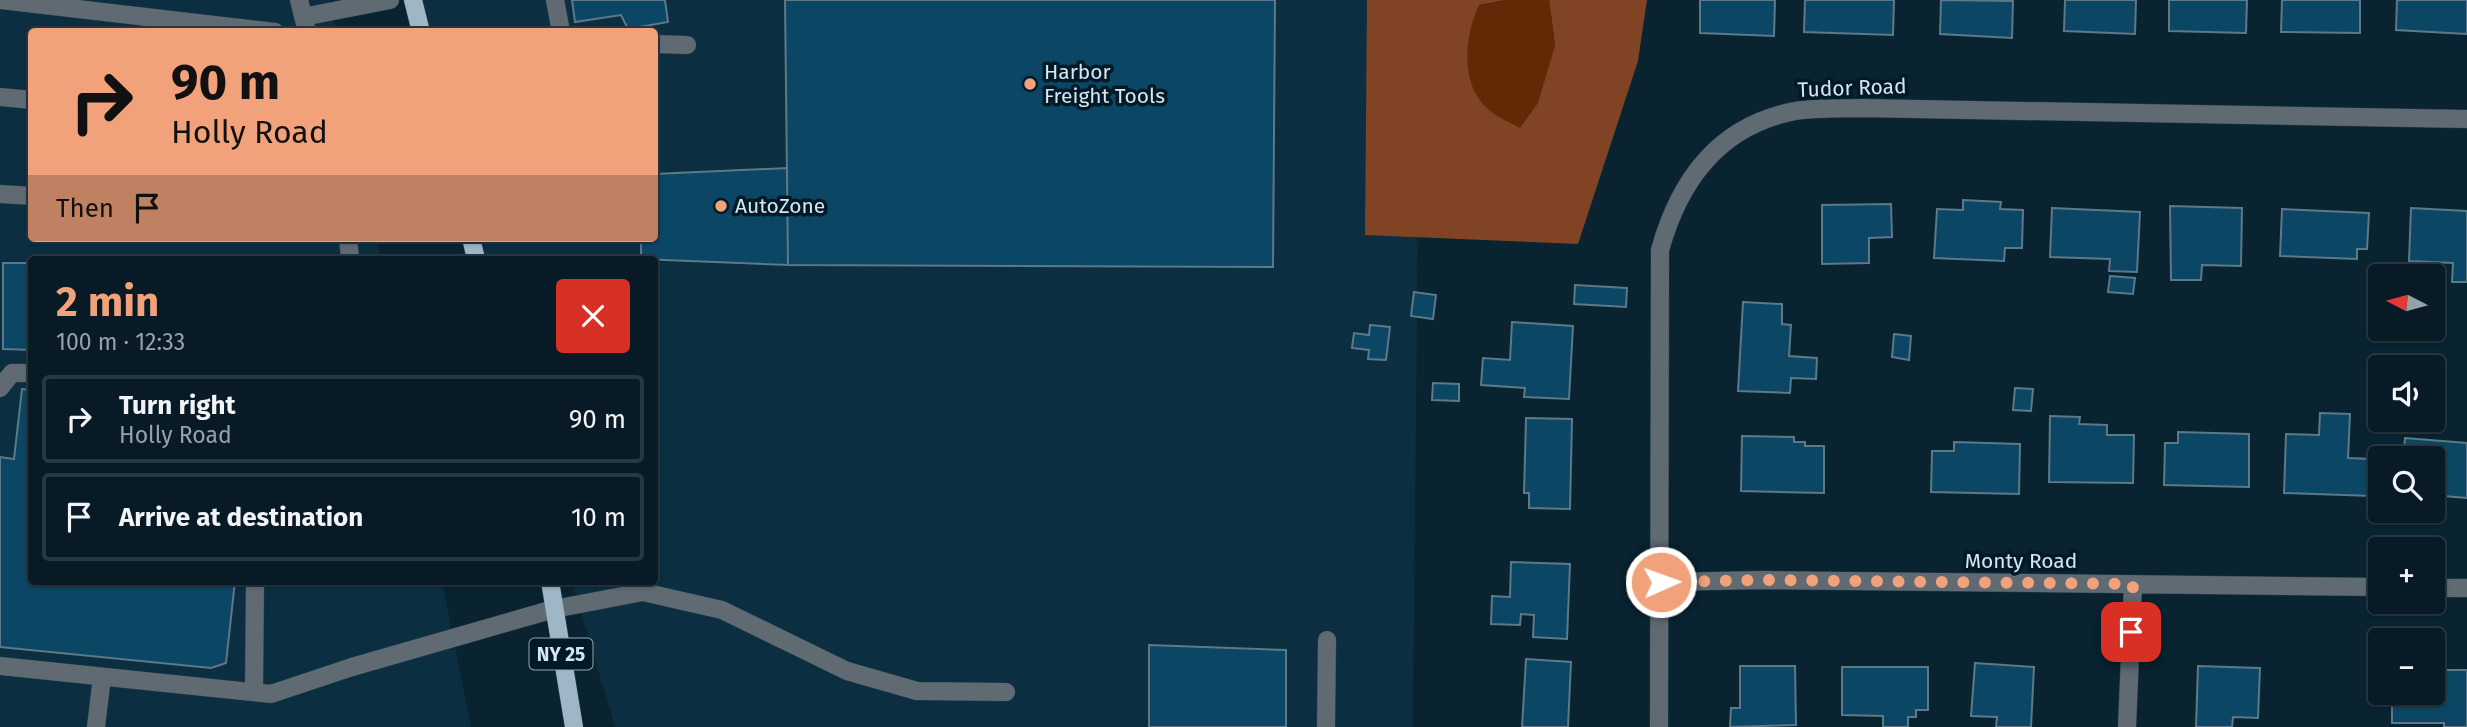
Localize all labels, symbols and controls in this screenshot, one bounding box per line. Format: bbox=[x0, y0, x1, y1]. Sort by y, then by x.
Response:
text: 90 m bbox=[171, 53, 280, 112]
icon: right bbox=[56, 56, 147, 147]
place label: Harbor Freight Tools bbox=[1044, 59, 1165, 109]
street label: Tudor Road bbox=[1797, 73, 1907, 103]
marker: Harbor Freight Tools bbox=[1022, 76, 1038, 92]
text: Holly Road bbox=[171, 113, 328, 151]
icon: arrive bbox=[128, 189, 166, 227]
text: Then bbox=[56, 193, 114, 224]
place label: AutoZone bbox=[735, 193, 825, 219]
marker: AutoZone bbox=[713, 198, 729, 214]
north arrow bbox=[2368, 264, 2445, 341]
map controls bbox=[2368, 264, 2445, 705]
text: 2 min bbox=[56, 277, 159, 327]
button: close bbox=[556, 279, 630, 353]
text: 100 m · 12:33 bbox=[56, 328, 185, 356]
button: sound bbox=[2368, 355, 2445, 432]
text: Turn right bbox=[119, 390, 236, 421]
icon: right bbox=[60, 400, 98, 438]
text: 90 m bbox=[569, 404, 626, 435]
text: Holly Road bbox=[119, 421, 232, 449]
button: search bbox=[2368, 446, 2445, 523]
icon: arrive bbox=[60, 498, 98, 536]
text: Arrive at destination bbox=[119, 502, 363, 533]
text: 10 m bbox=[571, 502, 626, 533]
button: + bbox=[2368, 537, 2445, 614]
position arrow bbox=[1624, 545, 1698, 619]
street label: Monty Road bbox=[1965, 548, 2077, 574]
pin bbox=[2101, 602, 2161, 662]
icon: arrive bbox=[2112, 613, 2150, 651]
button: − bbox=[2368, 628, 2445, 705]
road number: NY 25 bbox=[530, 638, 592, 670]

